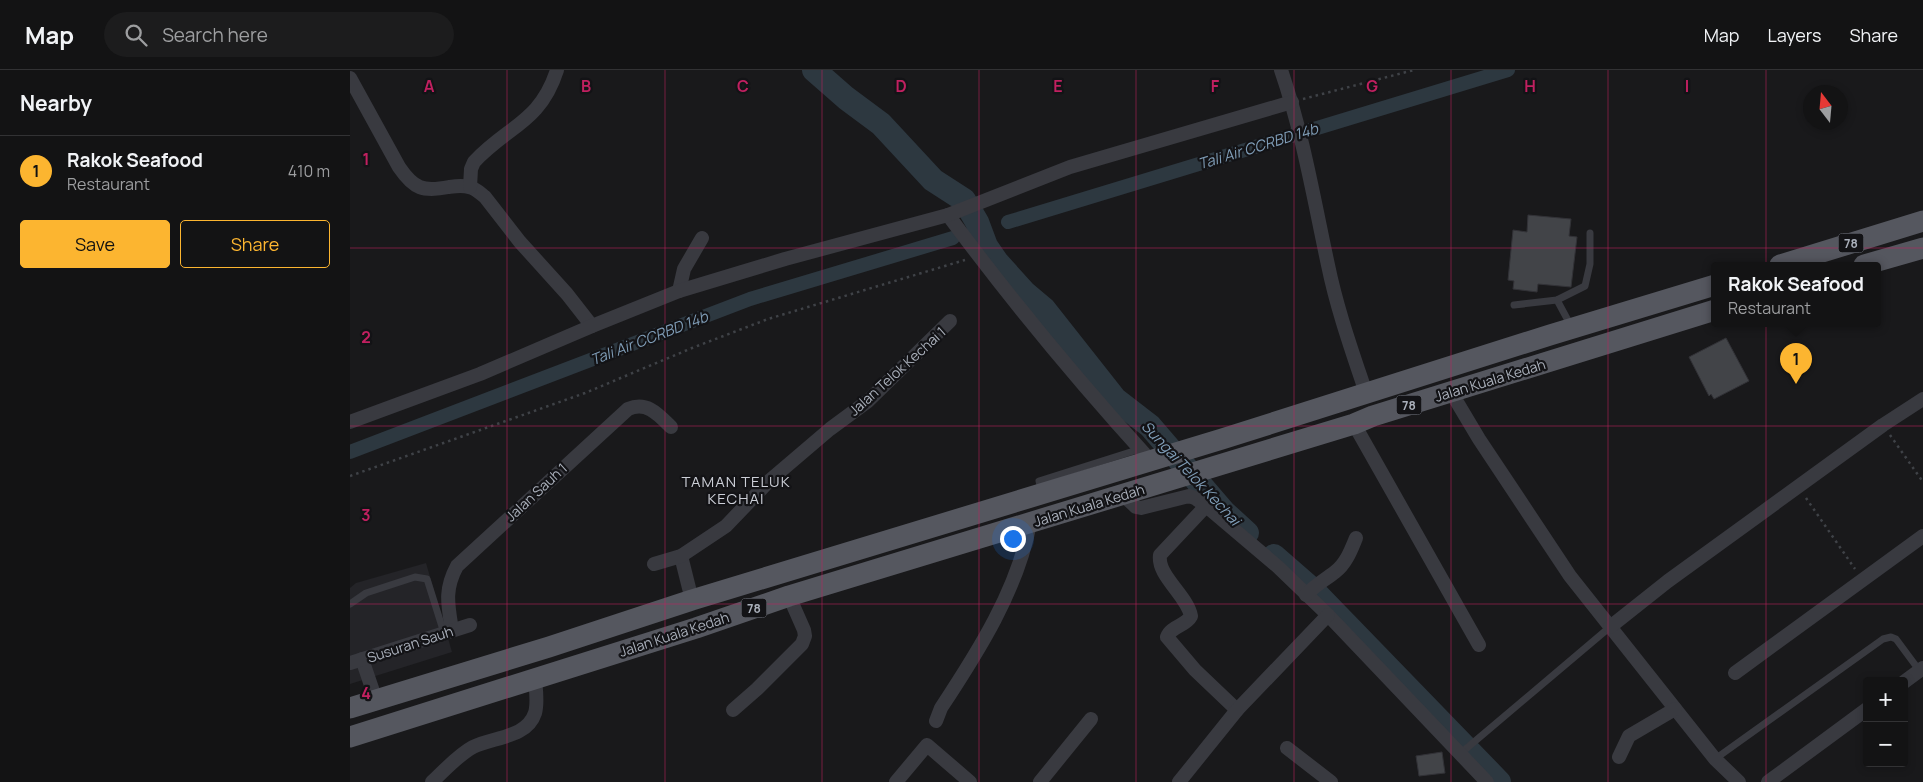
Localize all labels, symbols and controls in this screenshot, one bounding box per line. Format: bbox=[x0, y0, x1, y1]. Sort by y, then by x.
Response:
search box bbox=[104, 12, 454, 57]
text: Map bbox=[25, 18, 74, 51]
icon: search bbox=[122, 21, 150, 49]
text: Search here bbox=[162, 22, 268, 48]
text: Map bbox=[1704, 23, 1739, 47]
text: Layers bbox=[1767, 23, 1821, 47]
text: Share bbox=[1849, 23, 1898, 47]
text: A bbox=[424, 75, 435, 97]
text: B bbox=[581, 75, 591, 97]
text: C bbox=[737, 75, 749, 97]
text: D bbox=[895, 75, 907, 97]
text: E bbox=[1053, 75, 1063, 97]
text: F bbox=[1211, 75, 1220, 97]
text: G bbox=[1366, 75, 1378, 97]
text: H bbox=[1524, 75, 1536, 97]
text: I bbox=[1685, 75, 1689, 97]
north arrow bbox=[1803, 85, 1848, 130]
text: Nearby bbox=[20, 89, 92, 117]
water label: Tali Air CCRBD 14b bbox=[1195, 117, 1322, 174]
text: Rakok Seafood bbox=[67, 147, 203, 173]
text: 1 bbox=[362, 148, 370, 170]
text: 1 bbox=[32, 160, 40, 182]
text: 410 m bbox=[288, 160, 330, 182]
text: Restaurant bbox=[67, 173, 150, 195]
button: Save bbox=[20, 220, 170, 268]
button: Share bbox=[180, 220, 330, 268]
road number: 78 bbox=[1838, 234, 1864, 252]
popup bbox=[1711, 262, 1881, 327]
text: Rakok Seafood bbox=[1728, 271, 1864, 297]
text: Restaurant bbox=[1728, 297, 1811, 319]
water label: Tali Air CCRBD 14b bbox=[587, 306, 712, 370]
street label: Jalan Telok Kechai 1 bbox=[844, 322, 950, 420]
text: 2 bbox=[361, 326, 371, 348]
pin: 1 bbox=[1780, 343, 1812, 384]
street label: Jalan Kuala Kedah bbox=[1432, 354, 1548, 406]
road number: 78 bbox=[1396, 396, 1422, 414]
water label: Sungai Telok Kechai bbox=[1137, 416, 1247, 532]
street label: Jalan Sauh 1 bbox=[501, 459, 571, 525]
district label: TAMAN TELUK KECHAI bbox=[681, 471, 791, 509]
street label: Jalan Kuala Kedah bbox=[1031, 479, 1147, 531]
text: 3 bbox=[361, 504, 371, 526]
your location bbox=[1000, 526, 1026, 552]
road number: 78 bbox=[742, 598, 766, 618]
street label: Jalan Kuala Kedah bbox=[617, 607, 731, 661]
street label: Susuran Sauh bbox=[365, 621, 455, 667]
map controls bbox=[1863, 677, 1908, 767]
button: + bbox=[1863, 677, 1908, 722]
text: 4 bbox=[361, 682, 371, 704]
button: − bbox=[1863, 722, 1908, 767]

